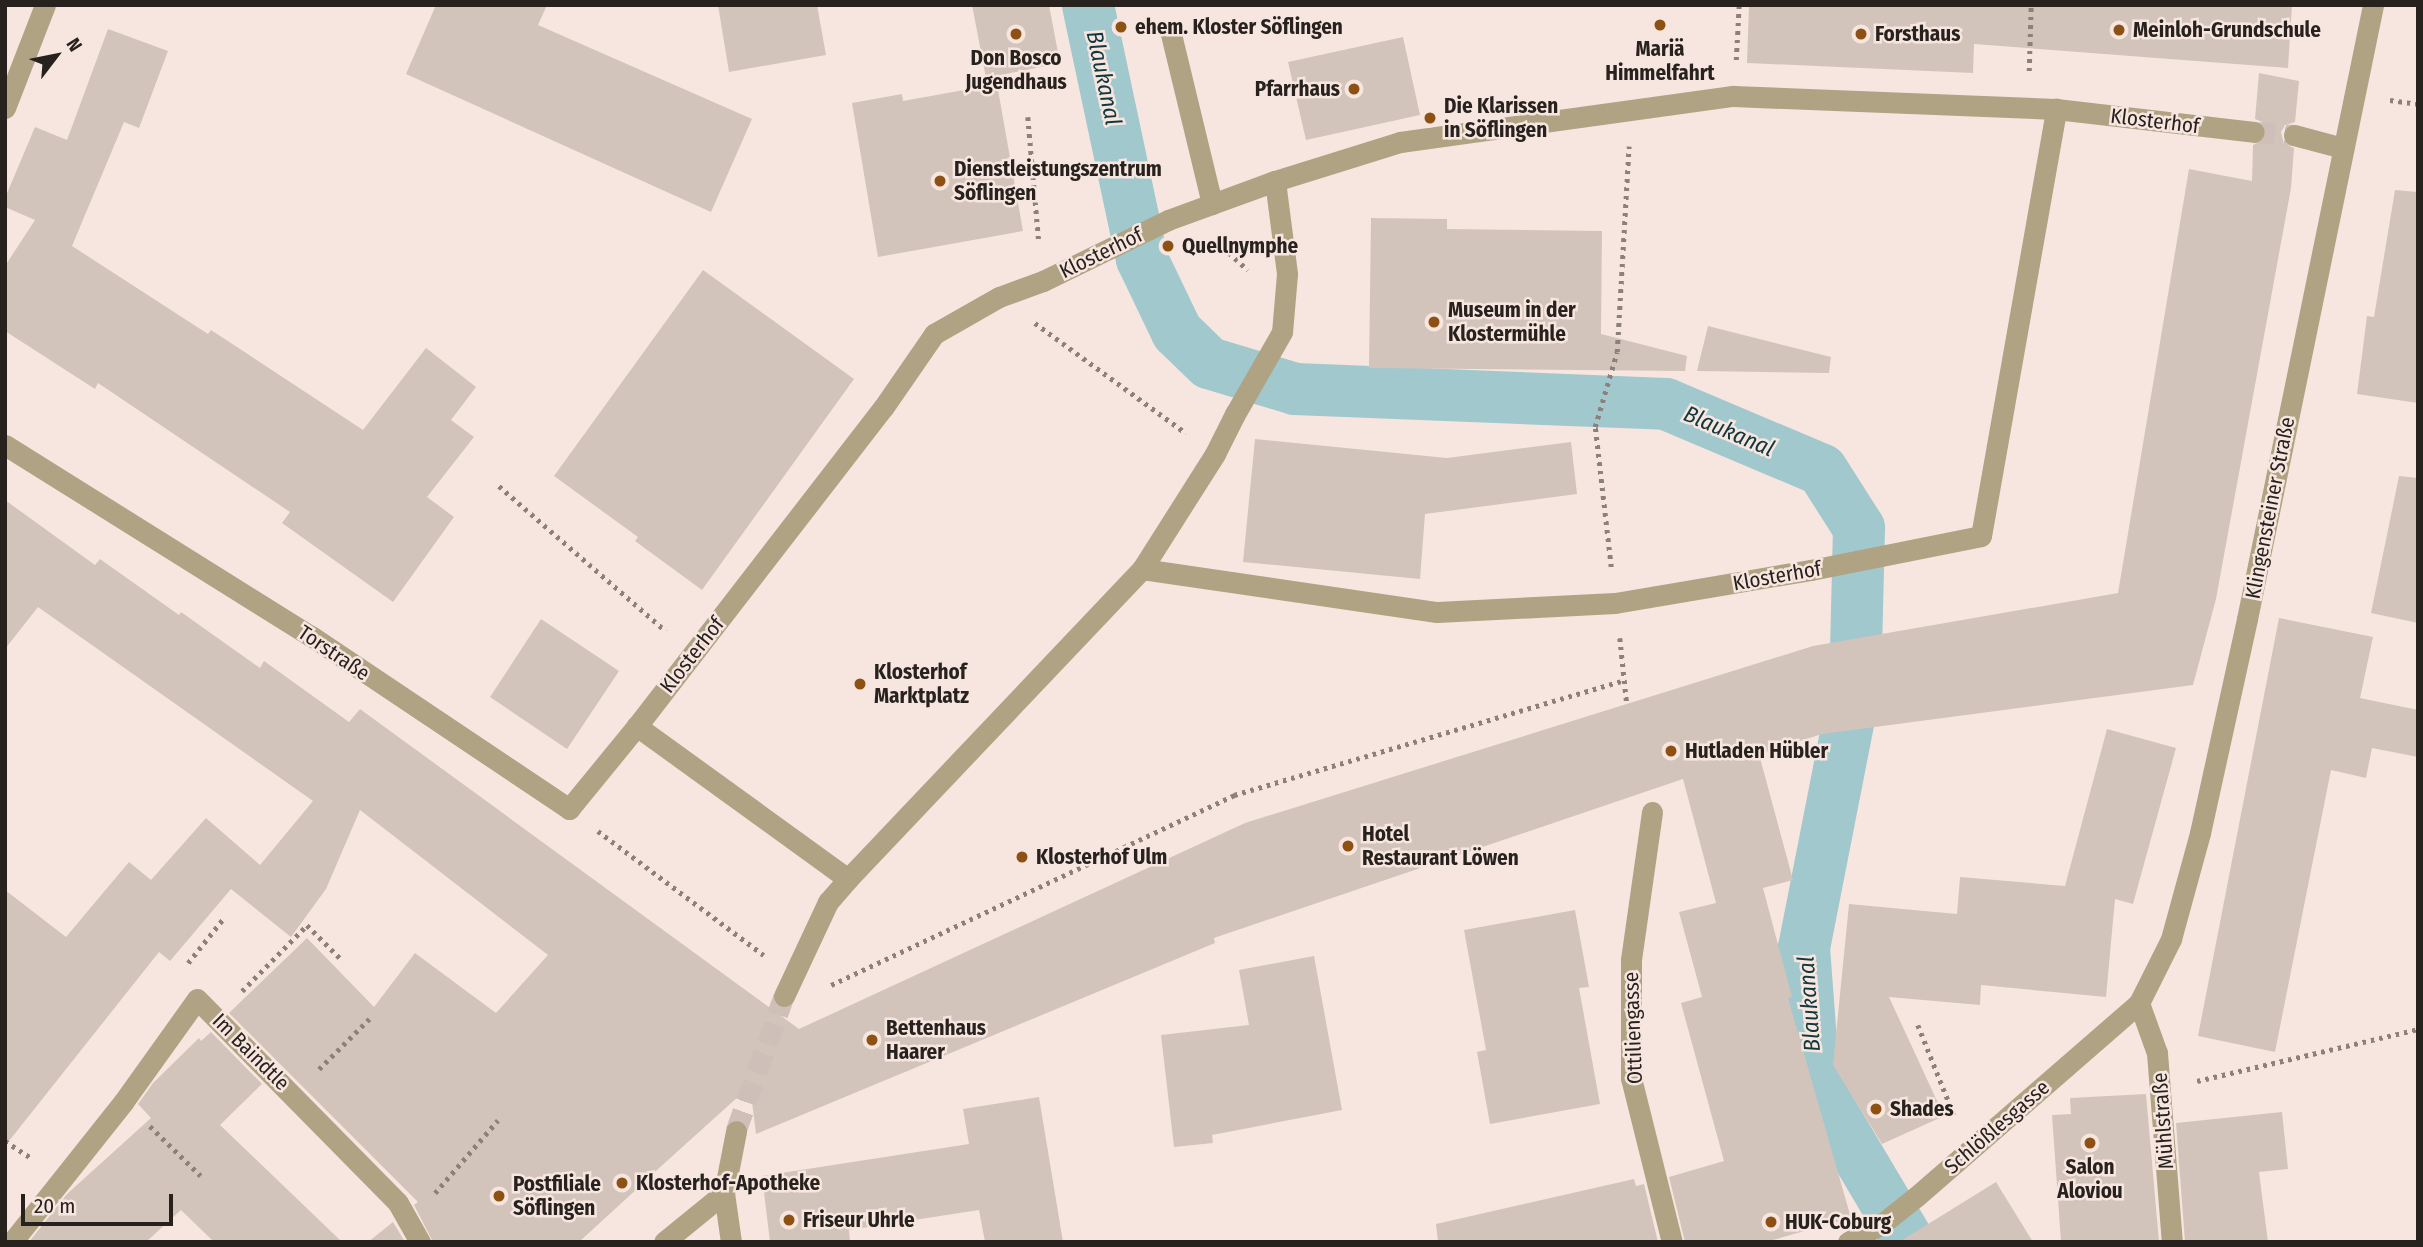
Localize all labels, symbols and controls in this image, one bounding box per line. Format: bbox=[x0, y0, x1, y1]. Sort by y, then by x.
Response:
place label: ehem. Kloster Söflingen bbox=[1135, 14, 1343, 40]
marker: Mariä Himmelfahrt bbox=[1652, 17, 1668, 33]
place label: Meinloh-Grundschule bbox=[2133, 17, 2321, 43]
marker: ehem. Kloster Söflingen bbox=[1113, 19, 1129, 35]
north arrow bbox=[21, 21, 91, 91]
place label: Forsthaus bbox=[1875, 21, 1960, 47]
marker: Meinloh-Grundschule bbox=[2111, 22, 2127, 38]
marker: Don Bosco Jugendhaus bbox=[1008, 26, 1024, 42]
marker: Forsthaus bbox=[1853, 26, 1869, 42]
water label: Blaukanal bbox=[1081, 28, 1127, 128]
text: N bbox=[61, 34, 87, 56]
place label: Mariä Himmelfahrt bbox=[1605, 36, 1715, 86]
place label: Don Bosco Jugendhaus bbox=[965, 45, 1067, 95]
place label: Pfarrhaus bbox=[1255, 76, 1340, 102]
marker: Pfarrhaus bbox=[1346, 81, 1362, 97]
place label: Die Klarissen in Söflingen bbox=[1444, 93, 1558, 143]
street label: Klosterhof bbox=[2109, 103, 2201, 139]
marker: Die Klarissen in Söflingen bbox=[1422, 110, 1438, 126]
place label: Dienstleistungszentrum Söflingen bbox=[954, 156, 1162, 206]
marker: Dienstleistungszentrum Söflingen bbox=[932, 173, 948, 189]
street label: Klosterhof bbox=[1055, 222, 1147, 284]
place label: Quellnymphe bbox=[1182, 233, 1298, 259]
marker: Quellnymphe bbox=[1160, 238, 1176, 254]
place label: Museum in der Klostermühle bbox=[1448, 297, 1576, 347]
marker: Museum in der Klostermühle bbox=[1426, 314, 1442, 330]
water label: Blaukanal bbox=[1680, 400, 1778, 462]
street label: Klingensteiner Straße bbox=[2240, 415, 2300, 601]
street label: Klosterhof bbox=[1731, 556, 1823, 596]
street label: Klosterhof bbox=[655, 612, 729, 698]
street label: Torstraße bbox=[293, 620, 375, 686]
place label: Klosterhof Marktplatz bbox=[874, 659, 969, 709]
marker: Klosterhof Marktplatz bbox=[852, 676, 868, 692]
place label: Hutladen Hübler bbox=[1685, 738, 1828, 764]
marker: Hutladen Hübler bbox=[1663, 743, 1679, 759]
place label: Hotel Restaurant Löwen bbox=[1362, 821, 1519, 871]
marker: Hotel Restaurant Löwen bbox=[1340, 838, 1356, 854]
place label: Klosterhof Ulm bbox=[1036, 844, 1167, 870]
marker: Klosterhof Ulm bbox=[1014, 849, 1030, 865]
water label: Blaukanal bbox=[1792, 955, 1826, 1053]
street label: Ottiliengasse bbox=[1618, 971, 1648, 1085]
street label: Im Baindtle bbox=[207, 1008, 295, 1096]
place label: Bettenhaus Haarer bbox=[886, 1015, 986, 1065]
marker: Bettenhaus Haarer bbox=[864, 1032, 880, 1048]
street label: Mühlstraße bbox=[2147, 1072, 2179, 1170]
street label: Schlößlesgasse bbox=[1939, 1075, 2055, 1179]
place label: Shades bbox=[1890, 1096, 1954, 1122]
marker: Shades bbox=[1868, 1101, 1884, 1117]
marker: Salon Aloviou bbox=[2082, 1135, 2098, 1151]
place label: Salon Aloviou bbox=[2057, 1154, 2123, 1204]
place label: Klosterhof-Apotheke bbox=[636, 1170, 820, 1196]
place label: Postfiliale Söflingen bbox=[513, 1171, 601, 1221]
marker: Klosterhof-Apotheke bbox=[614, 1175, 630, 1191]
scale bar bbox=[24, 1180, 177, 1224]
marker: Postfiliale Söflingen bbox=[491, 1188, 507, 1204]
text: 20 m bbox=[34, 1193, 75, 1219]
place label: Friseur Uhrle bbox=[803, 1207, 915, 1233]
place label: HUK-Coburg bbox=[1785, 1209, 1891, 1235]
marker: Friseur Uhrle bbox=[781, 1212, 797, 1228]
marker: HUK-Coburg bbox=[1763, 1214, 1779, 1230]

